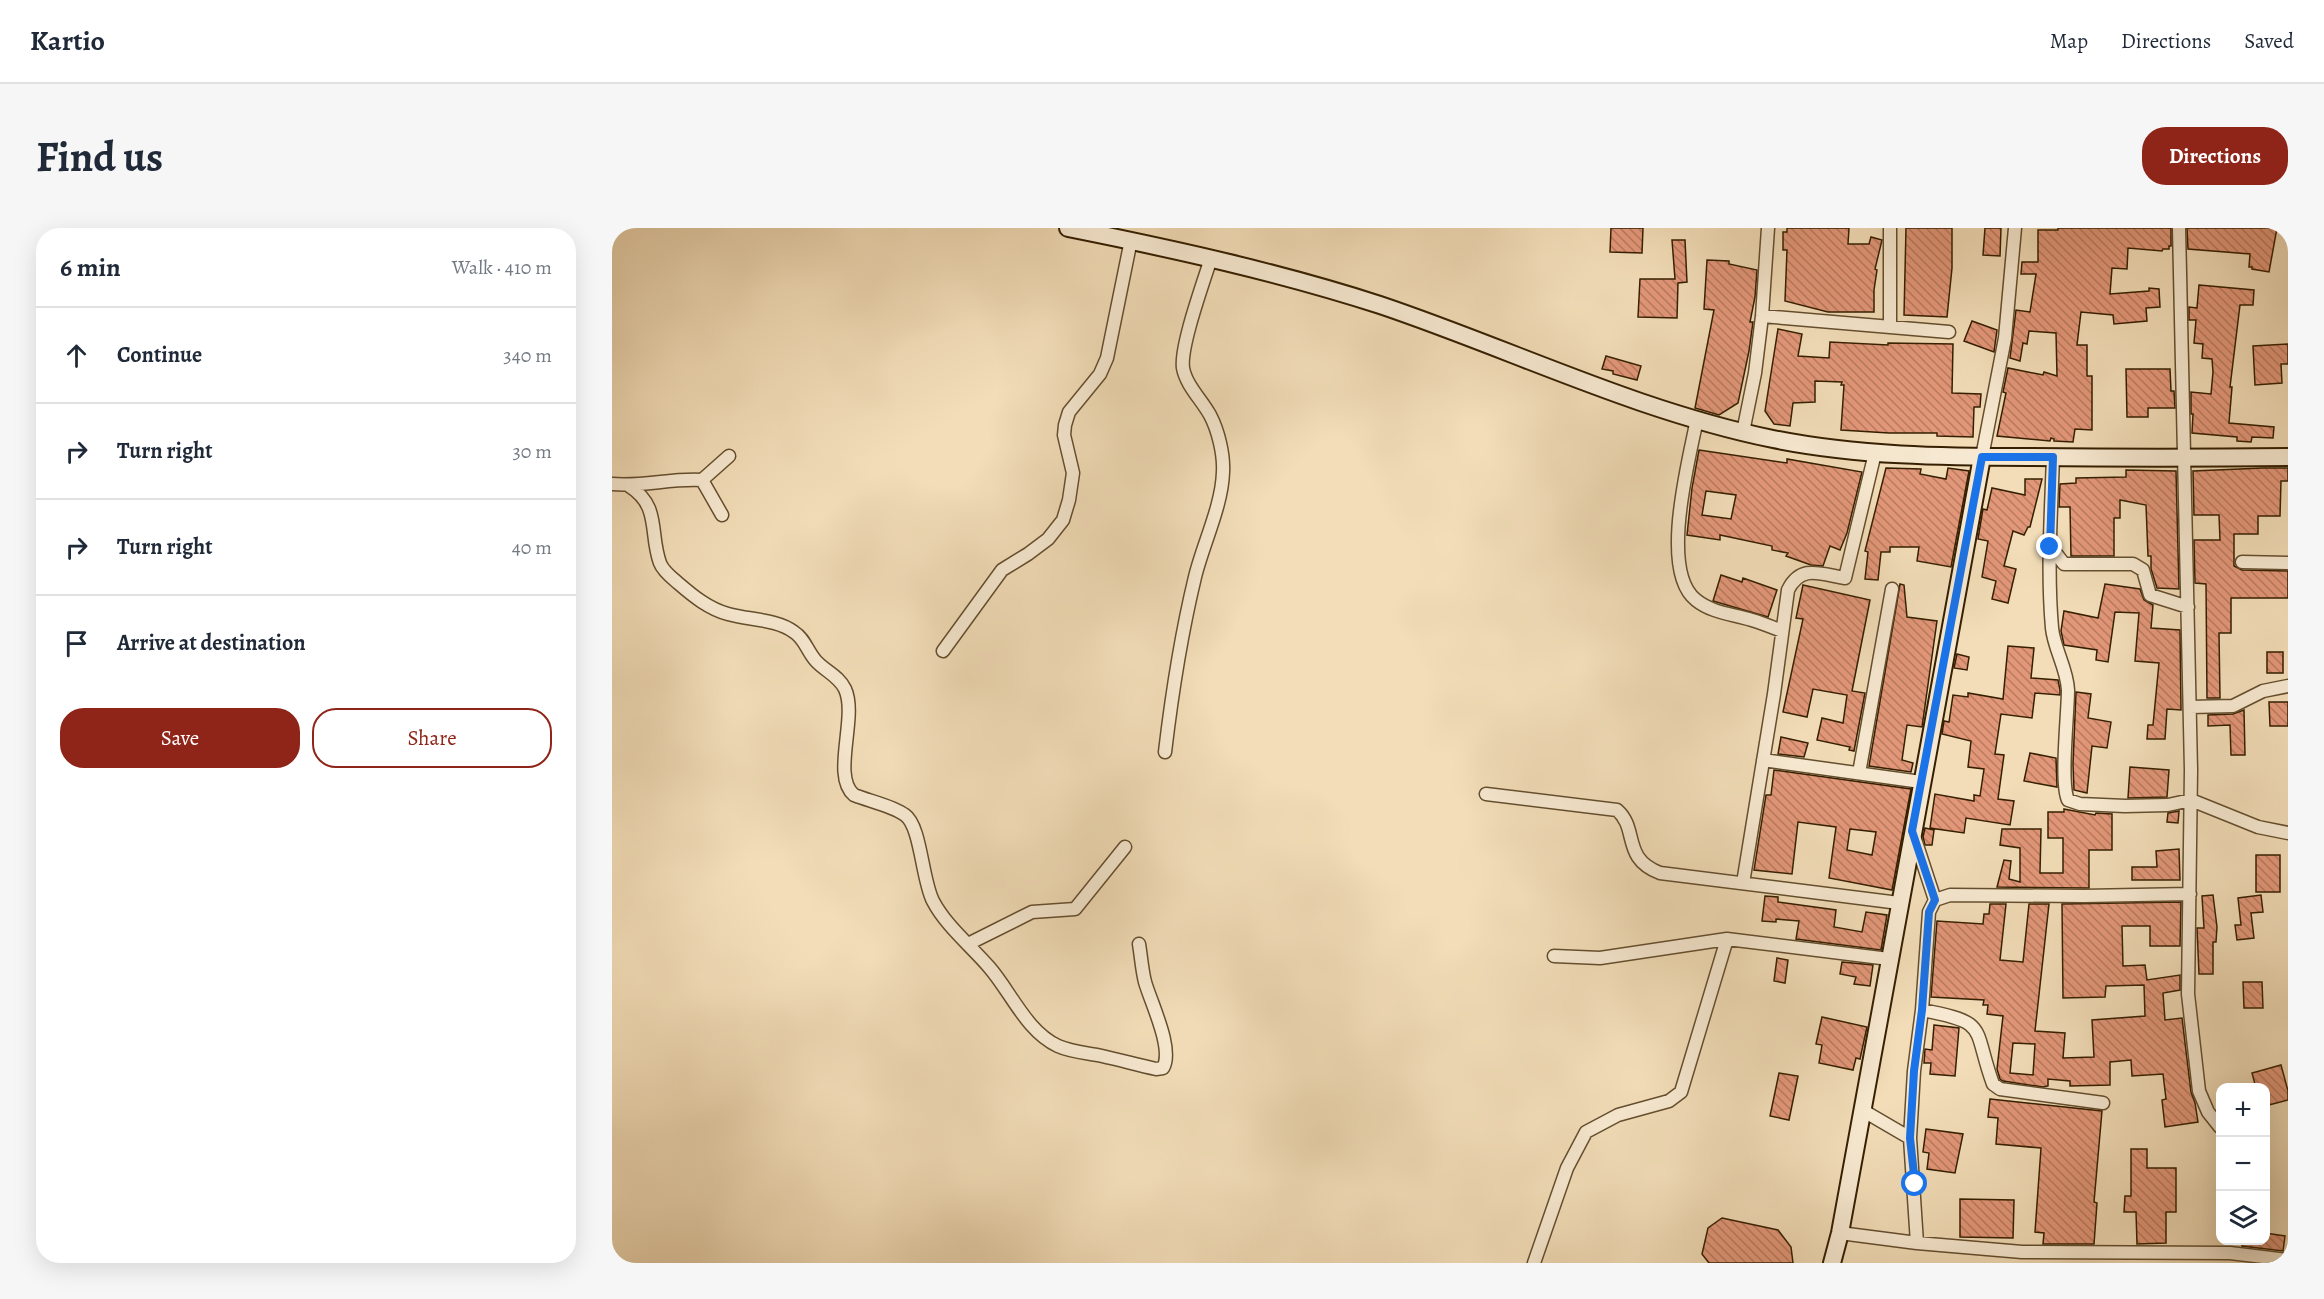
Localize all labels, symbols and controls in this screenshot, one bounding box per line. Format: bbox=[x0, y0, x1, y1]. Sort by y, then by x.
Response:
text: Kartio bbox=[30, 22, 105, 60]
text: Map bbox=[2050, 27, 2088, 55]
text: Directions bbox=[2121, 27, 2211, 55]
text: Saved bbox=[2244, 27, 2294, 55]
button: Directions bbox=[2142, 127, 2288, 185]
text: Find us bbox=[36, 128, 163, 185]
text: 6 min bbox=[60, 250, 121, 285]
text: Walk · 410 m bbox=[452, 254, 552, 281]
icon: ahead bbox=[60, 339, 93, 372]
text: Continue bbox=[117, 340, 202, 370]
text: 340 m bbox=[503, 342, 552, 369]
icon: right bbox=[60, 435, 93, 468]
text: Turn right bbox=[117, 436, 213, 466]
text: 30 m bbox=[512, 438, 552, 465]
icon: right bbox=[60, 531, 93, 564]
text: Turn right bbox=[117, 532, 213, 562]
route end bbox=[2036, 533, 2062, 559]
text: 40 m bbox=[512, 534, 552, 561]
icon: arrive bbox=[60, 627, 93, 660]
text: Arrive at destination bbox=[117, 628, 306, 658]
button: Save bbox=[60, 708, 300, 768]
button: Share bbox=[312, 708, 552, 768]
map controls bbox=[2216, 1083, 2270, 1245]
button: + bbox=[2216, 1083, 2270, 1137]
button: − bbox=[2216, 1137, 2270, 1191]
route start bbox=[1901, 1170, 1927, 1196]
button: layers bbox=[2216, 1191, 2270, 1245]

